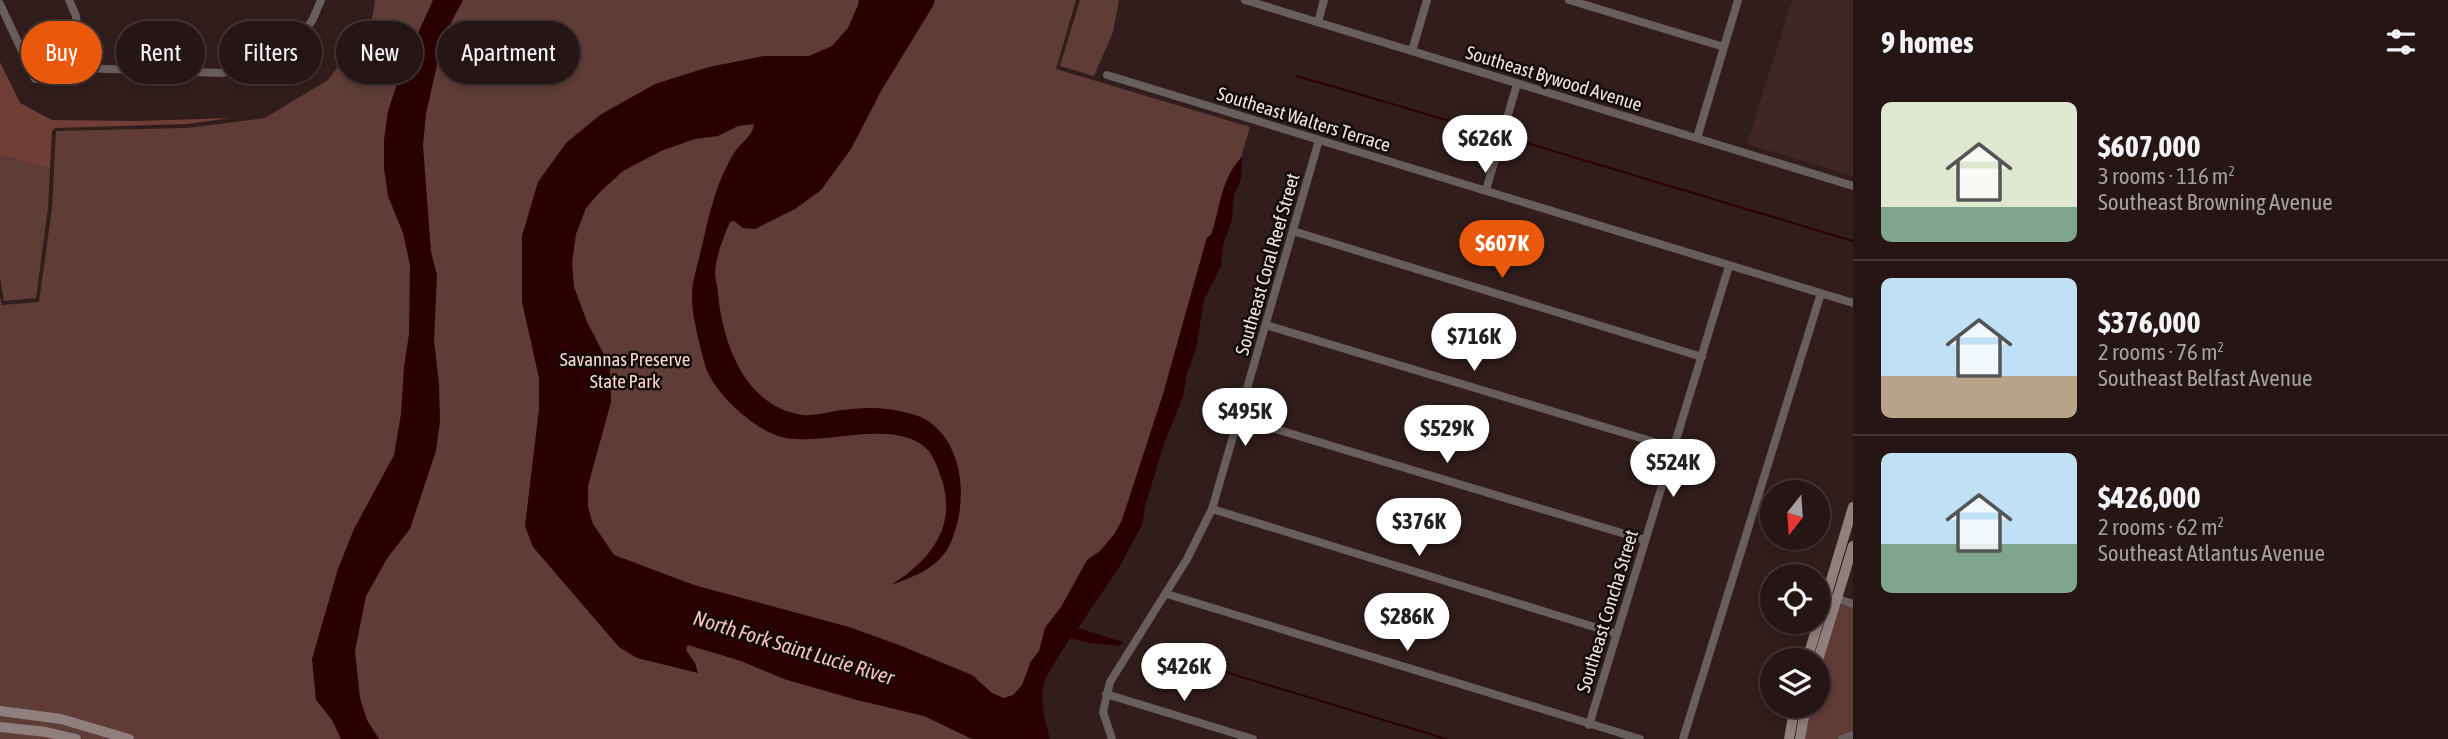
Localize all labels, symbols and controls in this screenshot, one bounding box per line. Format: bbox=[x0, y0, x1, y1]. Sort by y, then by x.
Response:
chip: Buy bbox=[21, 21, 102, 84]
chip: Rent bbox=[116, 21, 205, 84]
chip: Filters bbox=[219, 21, 322, 84]
chip: New bbox=[336, 21, 423, 84]
chip: Apartment bbox=[437, 21, 580, 84]
icon: filters bbox=[2382, 23, 2420, 61]
text: 9 homes bbox=[1881, 25, 1974, 59]
street label: Southeast Bywood Avenue bbox=[1463, 41, 1645, 115]
street label: Southeast Walters Terrace bbox=[1215, 82, 1393, 156]
pin: $626K bbox=[1436, 116, 1534, 175]
text: $626K bbox=[1458, 125, 1512, 151]
text: $607,000 bbox=[2098, 129, 2201, 163]
icon: home bbox=[1937, 130, 2021, 214]
text: 3 rooms · 116 m² bbox=[2098, 163, 2235, 189]
street label: Southeast Coral Reef Street bbox=[1230, 170, 1304, 358]
text: Southeast Browning Avenue bbox=[2098, 189, 2333, 215]
pin: $607K bbox=[1453, 220, 1551, 280]
text: $607K bbox=[1475, 230, 1529, 256]
text: $376,000 bbox=[2098, 305, 2201, 339]
icon: home bbox=[1937, 306, 2021, 390]
pin: $716K bbox=[1425, 314, 1523, 373]
text: $716K bbox=[1447, 323, 1501, 349]
text: 2 rooms · 76 m² bbox=[2098, 339, 2224, 365]
park label: Savannas Preserve State Park bbox=[560, 348, 690, 392]
text: Southeast Belfast Avenue bbox=[2098, 365, 2312, 391]
pin: $495K bbox=[1196, 388, 1294, 448]
text: $495K bbox=[1218, 398, 1272, 424]
pin: $529K bbox=[1398, 406, 1496, 465]
text: $529K bbox=[1420, 415, 1474, 441]
pin: $524K bbox=[1624, 440, 1722, 499]
text: $524K bbox=[1646, 449, 1700, 475]
north arrow bbox=[1760, 480, 1830, 550]
map controls bbox=[1760, 480, 1830, 718]
text: $426,000 bbox=[2098, 480, 2201, 514]
icon: home bbox=[1937, 481, 2021, 565]
pin: $376K bbox=[1370, 498, 1468, 558]
text: $376K bbox=[1392, 508, 1446, 534]
text: 2 rooms · 62 m² bbox=[2098, 514, 2224, 540]
street label: Southeast Concha Street bbox=[1572, 527, 1642, 695]
text: Southeast Atlantus Avenue bbox=[2098, 540, 2325, 566]
button: locate bbox=[1760, 564, 1830, 634]
pin: $286K bbox=[1358, 594, 1456, 653]
text: $286K bbox=[1380, 603, 1434, 629]
water label: North Fork Saint Lucie River bbox=[691, 605, 898, 689]
pin: $426K bbox=[1135, 644, 1233, 703]
button: layers bbox=[1760, 648, 1830, 718]
text: $426K bbox=[1157, 653, 1211, 679]

